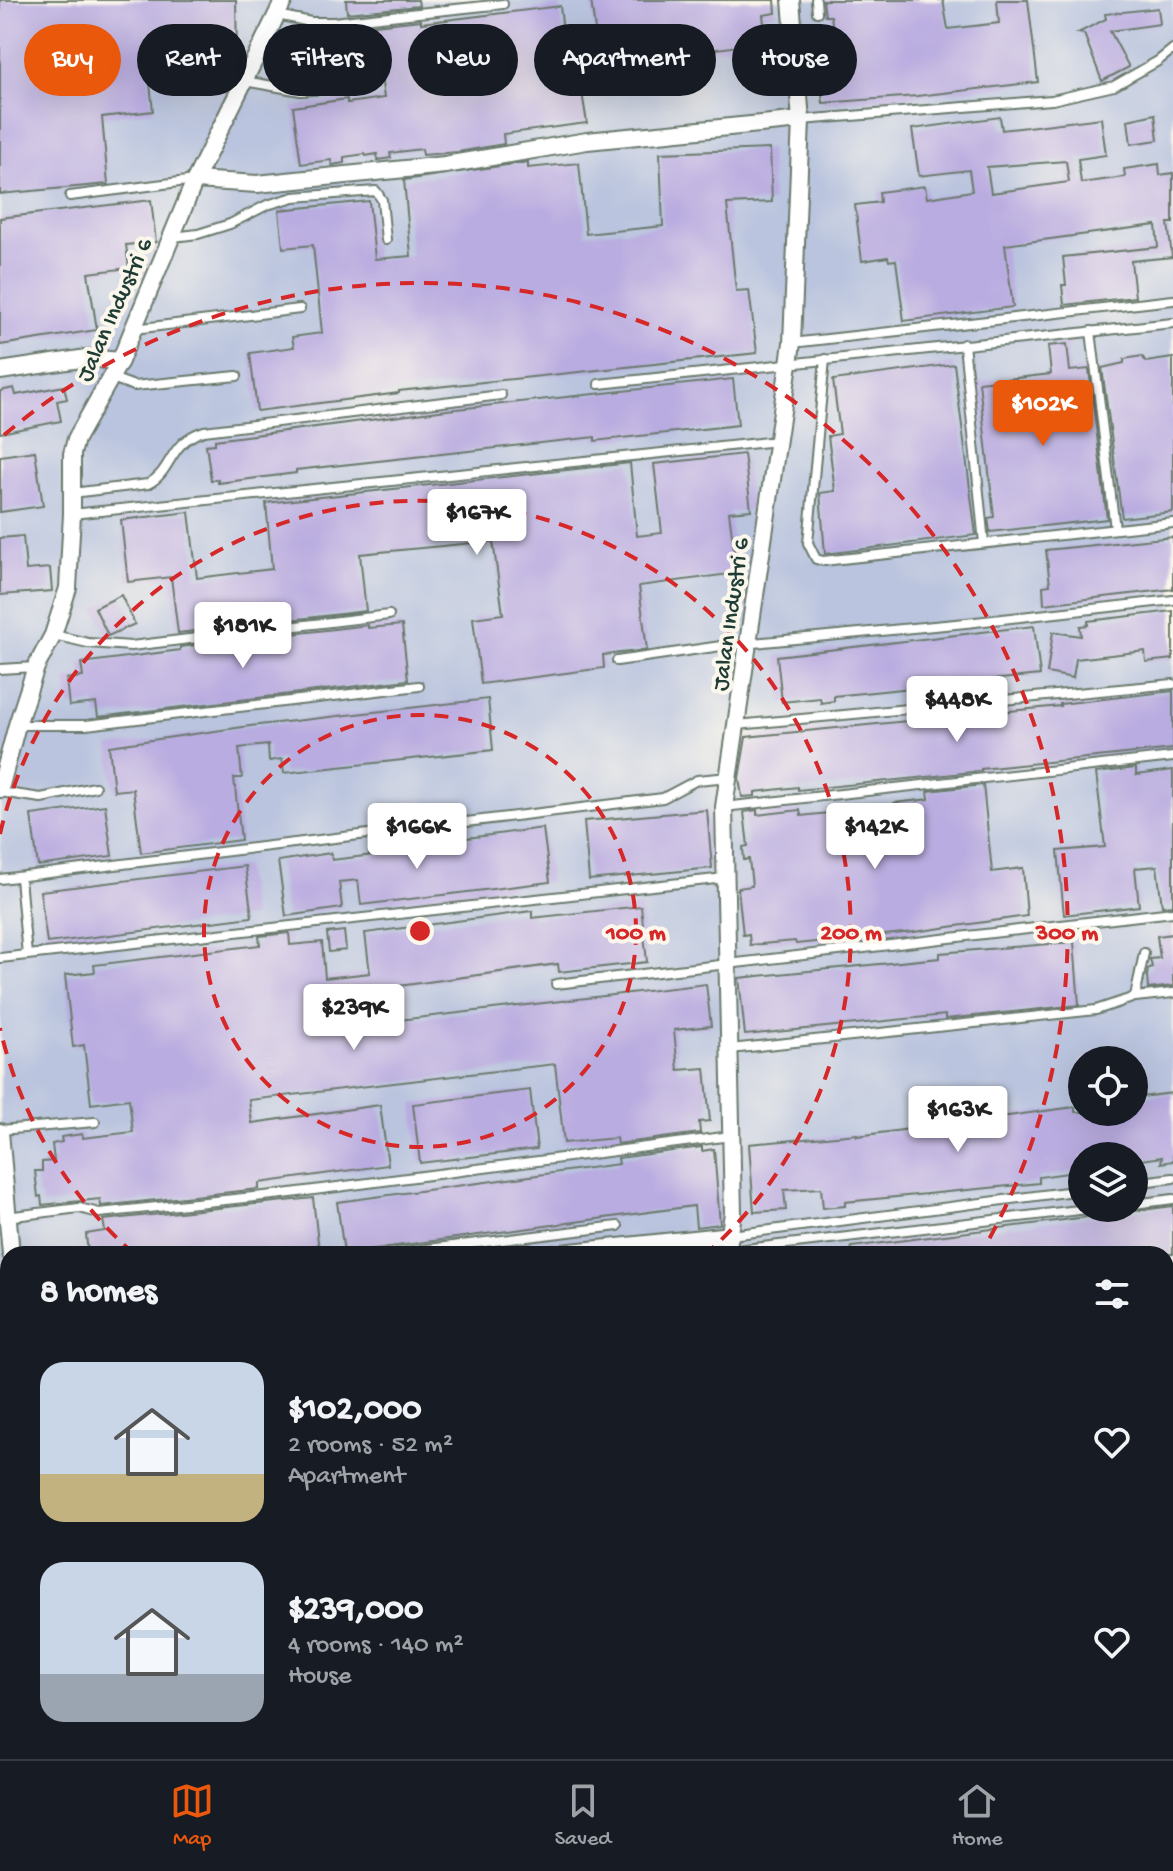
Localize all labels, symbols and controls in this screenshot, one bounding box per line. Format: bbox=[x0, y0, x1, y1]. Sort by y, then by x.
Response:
chip: Buy bbox=[24, 24, 121, 96]
chip: Rent bbox=[137, 24, 247, 96]
chip: Filters bbox=[263, 24, 392, 96]
chip: New bbox=[408, 24, 518, 96]
chip: Apartment bbox=[534, 24, 716, 96]
chip: House bbox=[732, 24, 857, 96]
street label: Jalan Industri 6 bbox=[72, 233, 161, 387]
pin: $102K bbox=[987, 380, 1099, 448]
text: $102K bbox=[1011, 390, 1075, 421]
pin: $167K bbox=[421, 489, 533, 557]
text: $167K bbox=[445, 499, 509, 530]
street label: Jalan Industri 6 bbox=[707, 535, 758, 693]
pin: $181K bbox=[187, 602, 299, 670]
text: $181K bbox=[212, 612, 274, 643]
pin: $448K bbox=[901, 676, 1013, 744]
text: $448K bbox=[925, 686, 989, 717]
pin: $166K bbox=[361, 803, 473, 871]
pin: $142K bbox=[819, 803, 931, 871]
text: $166K bbox=[386, 813, 448, 844]
text: $142K bbox=[844, 813, 906, 844]
centre of rings bbox=[406, 917, 434, 945]
text: 100 m bbox=[605, 920, 666, 949]
text: 200 m bbox=[820, 920, 882, 949]
text: 300 m bbox=[1035, 920, 1098, 949]
pin: $239K bbox=[298, 984, 410, 1052]
text: $239K bbox=[321, 994, 387, 1025]
map controls bbox=[1068, 1046, 1148, 1222]
button: locate bbox=[1068, 1046, 1148, 1126]
pin: $163K bbox=[902, 1086, 1014, 1154]
text: $163K bbox=[926, 1096, 990, 1127]
button: layers bbox=[1068, 1142, 1148, 1222]
icon: filters bbox=[1090, 1272, 1134, 1316]
text: 8 homes bbox=[40, 1274, 157, 1314]
text: $102,000 bbox=[288, 1391, 422, 1431]
icon: home bbox=[104, 1394, 200, 1490]
icon: heart bbox=[1090, 1420, 1134, 1464]
text: 2 rooms · 52 m² bbox=[288, 1431, 453, 1462]
text: Apartment bbox=[288, 1462, 405, 1493]
text: $239,000 bbox=[288, 1591, 423, 1631]
icon: home bbox=[104, 1594, 200, 1690]
icon: heart bbox=[1090, 1620, 1134, 1664]
text: 4 rooms · 140 m² bbox=[288, 1631, 464, 1662]
text: House bbox=[288, 1662, 352, 1693]
tab: Map bbox=[170, 1779, 214, 1853]
tab: Saved bbox=[555, 1779, 611, 1853]
tab: Home bbox=[952, 1779, 1003, 1853]

